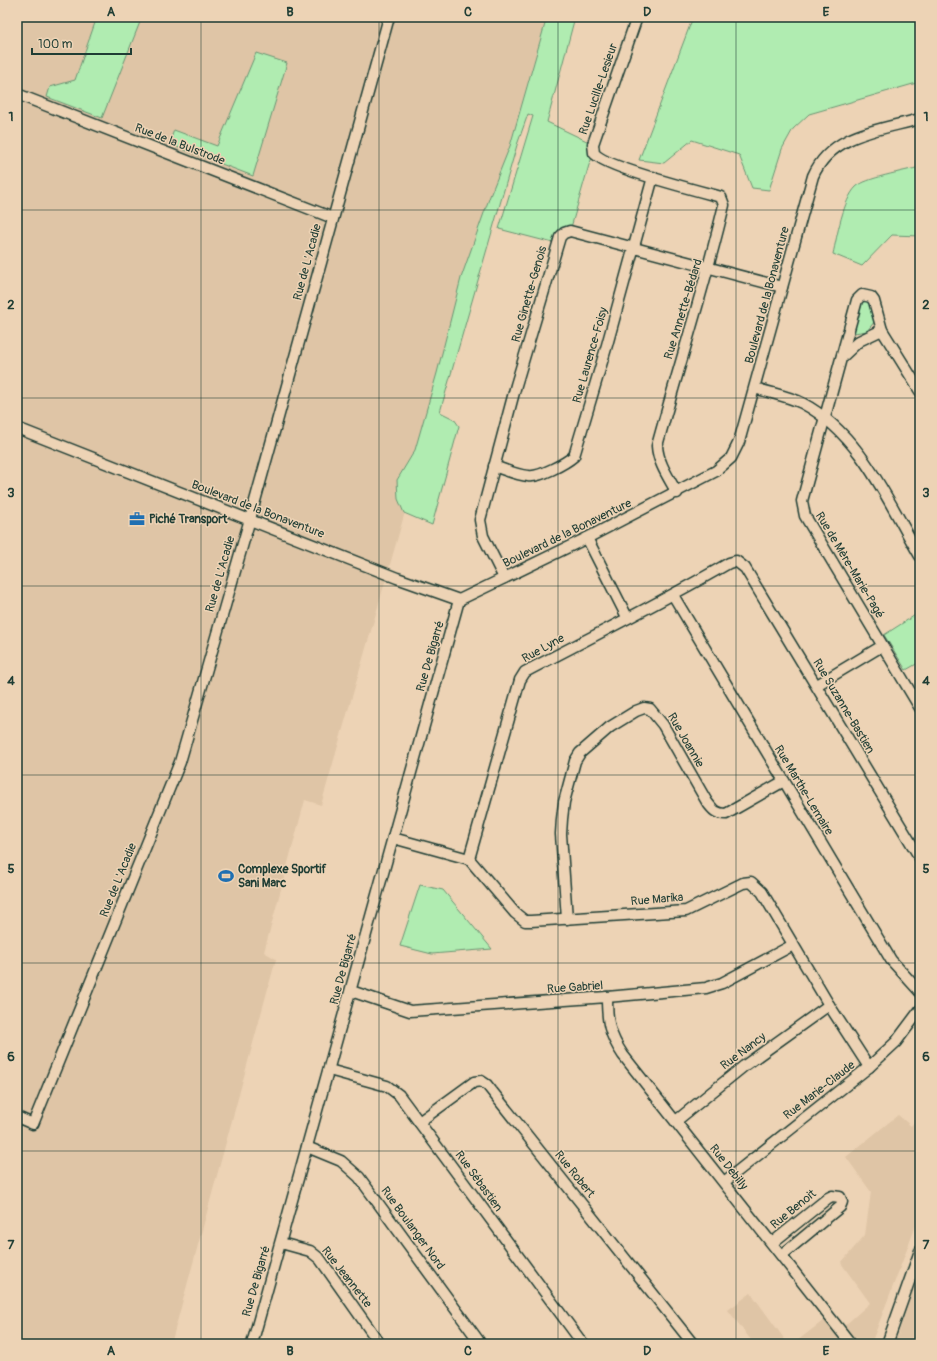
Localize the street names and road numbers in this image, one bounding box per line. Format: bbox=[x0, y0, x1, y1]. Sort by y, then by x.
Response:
street label: Rue Lucille-Lesieur bbox=[576, 41, 621, 137]
street label: Rue de la Bulstrode bbox=[133, 120, 227, 169]
street label: Rue de L'Acadie bbox=[290, 222, 325, 302]
street label: Boulevard de la Bonaventure bbox=[742, 225, 793, 365]
street label: Rue Ginette-Genois bbox=[509, 244, 551, 344]
street label: Rue Annette-Bédard bbox=[661, 257, 706, 361]
street label: Rue Laurence-Foisy bbox=[570, 305, 611, 405]
street label: Boulevard de la Bonaventure bbox=[189, 477, 326, 542]
street label: Boulevard de la Bonaventure bbox=[500, 496, 634, 571]
street label: Rue de Mère-Marie-Pagé bbox=[812, 509, 887, 621]
street label: Rue de L'Acadie bbox=[202, 534, 239, 614]
street label: Rue De Bigarré bbox=[413, 619, 448, 693]
street label: Rue Lyne bbox=[519, 631, 567, 666]
street label: Rue Suzanne-Bastien bbox=[809, 656, 878, 756]
street label: Rue Joannie bbox=[664, 710, 707, 770]
street label: Rue Marthe-Lemaire bbox=[771, 743, 836, 838]
street label: Rue de L'Acadie bbox=[97, 841, 140, 919]
street label: Rue Marika bbox=[630, 890, 684, 909]
street label: Rue De Bigarré bbox=[327, 932, 360, 1006]
street label: Rue Gabriel bbox=[547, 978, 604, 997]
street label: Rue Nancy bbox=[718, 1030, 769, 1073]
street label: Rue Marie-Claude bbox=[781, 1058, 858, 1123]
street label: Rue Debilly bbox=[706, 1141, 751, 1193]
street label: Rue Sébastien bbox=[452, 1148, 506, 1215]
street label: Rue Robert bbox=[551, 1148, 598, 1201]
street label: Rue Boulanger Nord bbox=[377, 1184, 448, 1273]
street label: Rue Benoit bbox=[767, 1186, 819, 1232]
street label: Rue De Bigarré bbox=[239, 1244, 274, 1318]
street label: Rue Jeannette bbox=[318, 1244, 375, 1311]

